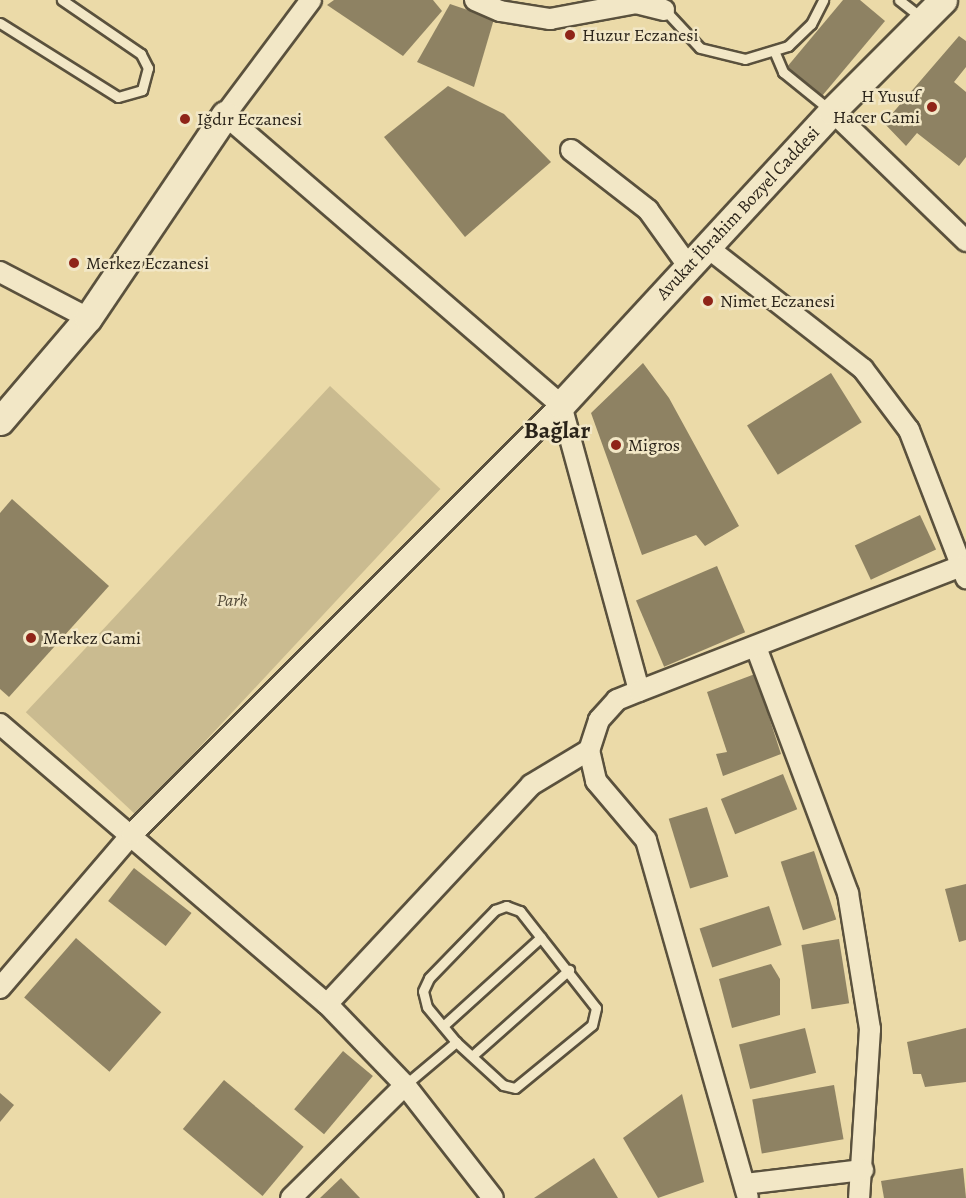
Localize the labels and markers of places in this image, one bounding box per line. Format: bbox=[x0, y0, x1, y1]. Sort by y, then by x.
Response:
place label: Huzur Eczanesi bbox=[582, 24, 699, 46]
marker: Huzur Eczanesi bbox=[563, 28, 577, 42]
place label: H Yusuf Hacer Cami bbox=[833, 86, 920, 128]
marker: H Yusuf Hacer Cami bbox=[925, 100, 939, 114]
place label: Iğdır Eczanesi bbox=[197, 108, 302, 130]
marker: Iğdır Eczanesi bbox=[178, 112, 192, 126]
place label: Merkez Eczanesi bbox=[86, 252, 209, 274]
marker: Merkez Eczanesi bbox=[67, 256, 81, 270]
place label: Nimet Eczanesi bbox=[720, 290, 835, 312]
marker: Nimet Eczanesi bbox=[701, 294, 715, 308]
place label: Migros bbox=[628, 434, 680, 456]
marker: Migros bbox=[609, 438, 623, 452]
place label: Merkez Cami bbox=[43, 627, 141, 649]
marker: Merkez Cami bbox=[24, 631, 38, 645]

